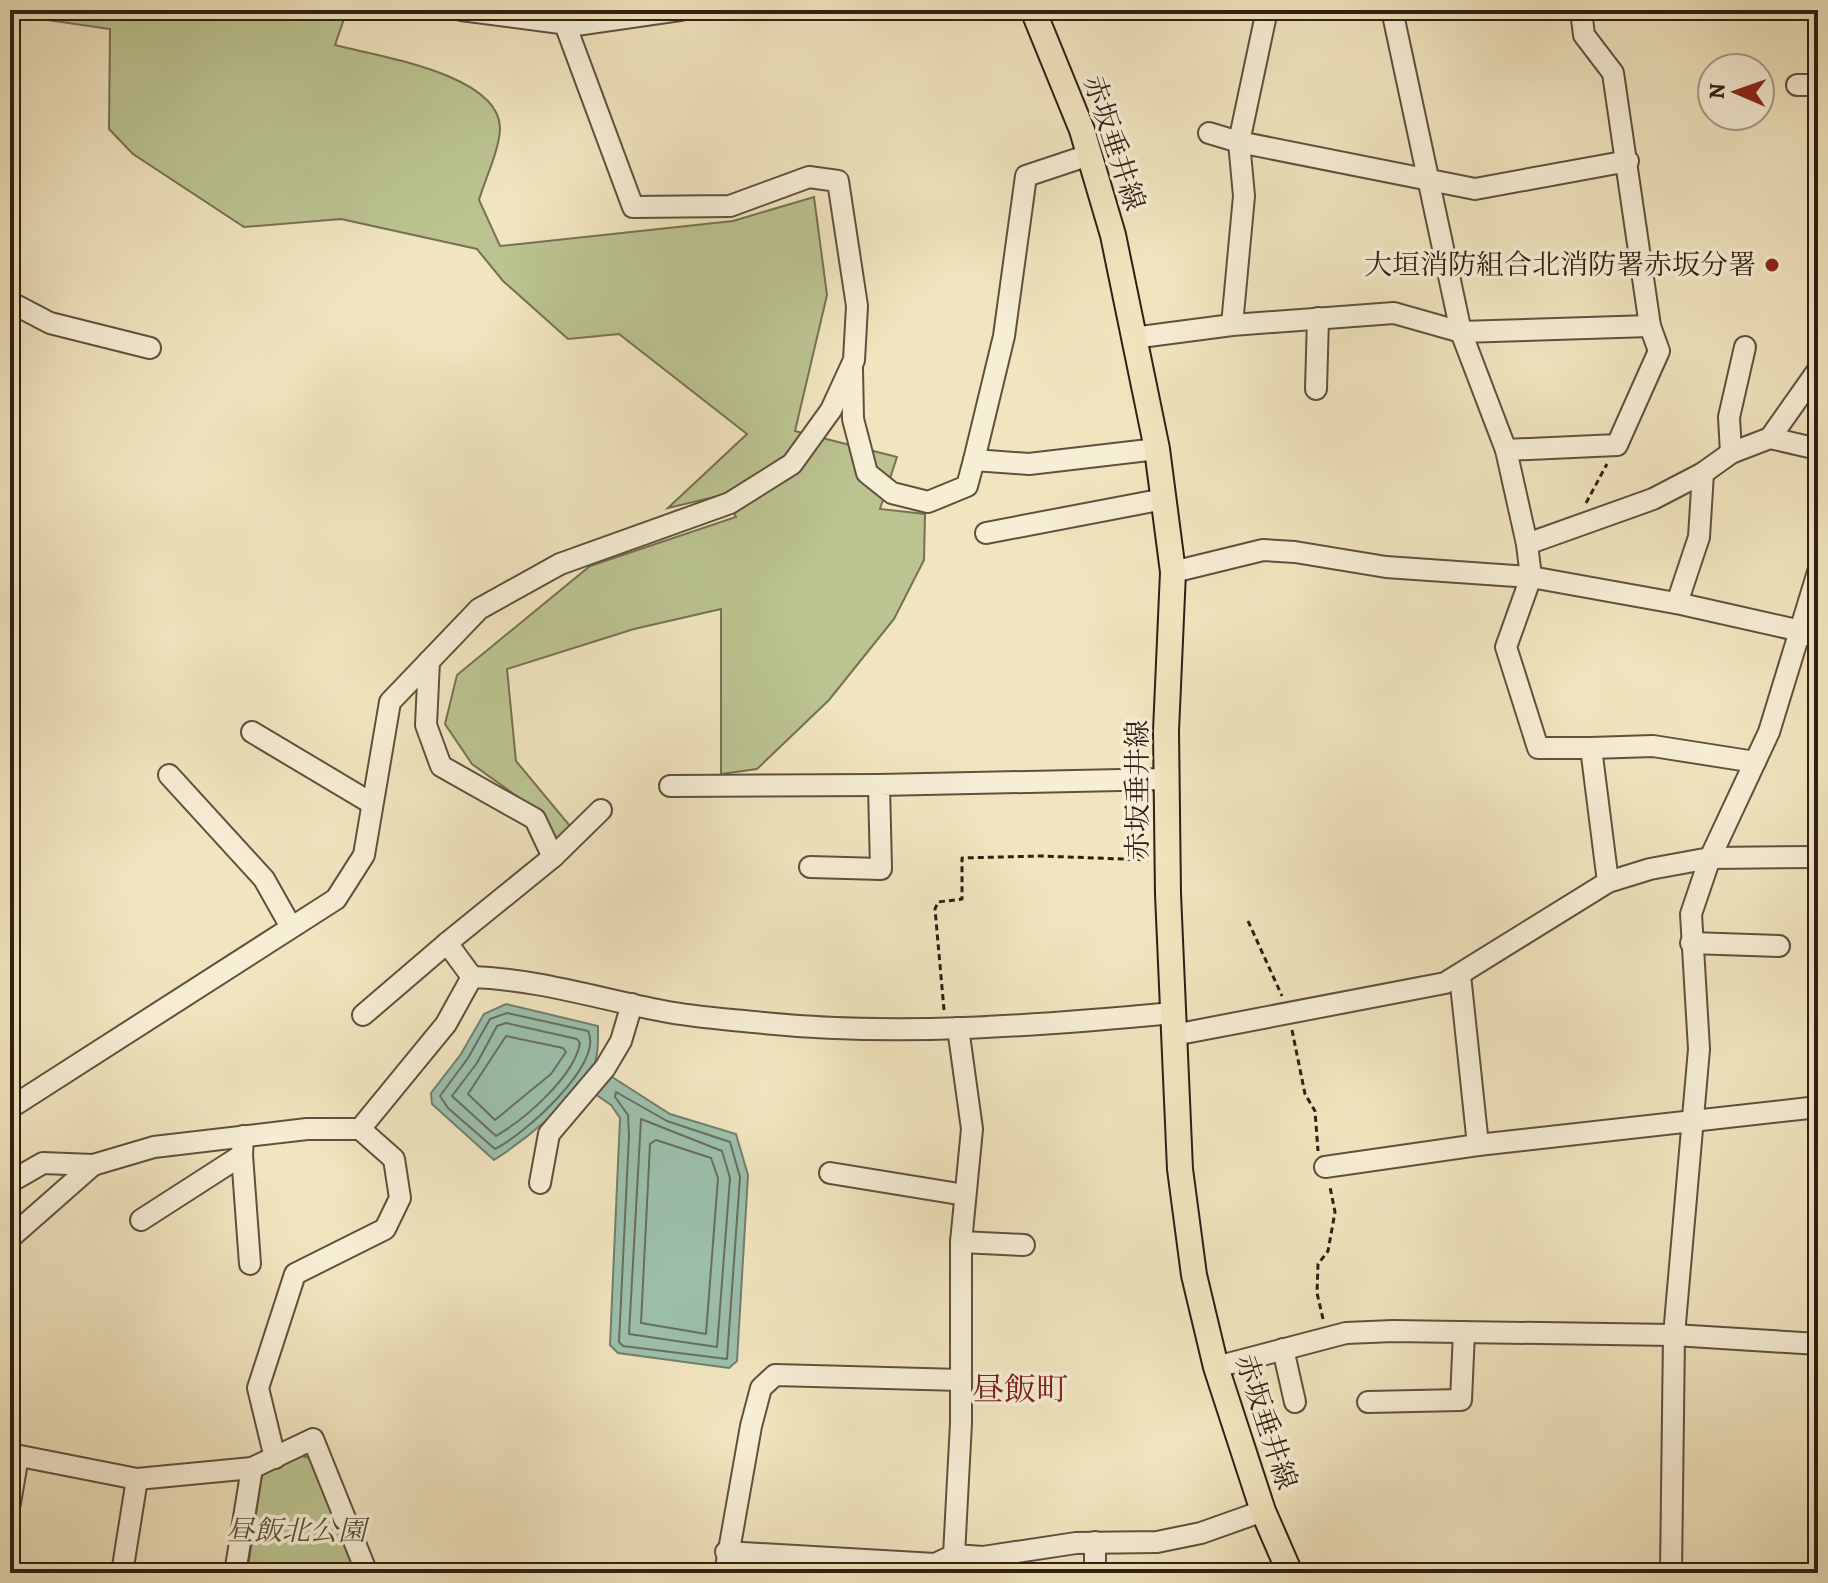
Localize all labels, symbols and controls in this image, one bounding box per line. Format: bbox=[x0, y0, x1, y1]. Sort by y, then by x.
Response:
north arrow bbox=[1696, 52, 1776, 132]
street label: 赤坂垂井線 bbox=[1074, 71, 1154, 215]
text: N bbox=[1702, 83, 1732, 100]
place label: 大垣消防組合北消防署赤坂分署 bbox=[1364, 246, 1756, 284]
marker: 大垣消防組合北消防署赤坂分署 bbox=[1763, 256, 1781, 274]
street label: 赤坂垂井線 bbox=[1119, 720, 1157, 860]
street label: 赤坂垂井線 bbox=[1226, 1350, 1306, 1494]
district label: 昼飯町 bbox=[972, 1367, 1068, 1411]
park label: 昼飯北公園 bbox=[226, 1512, 370, 1550]

